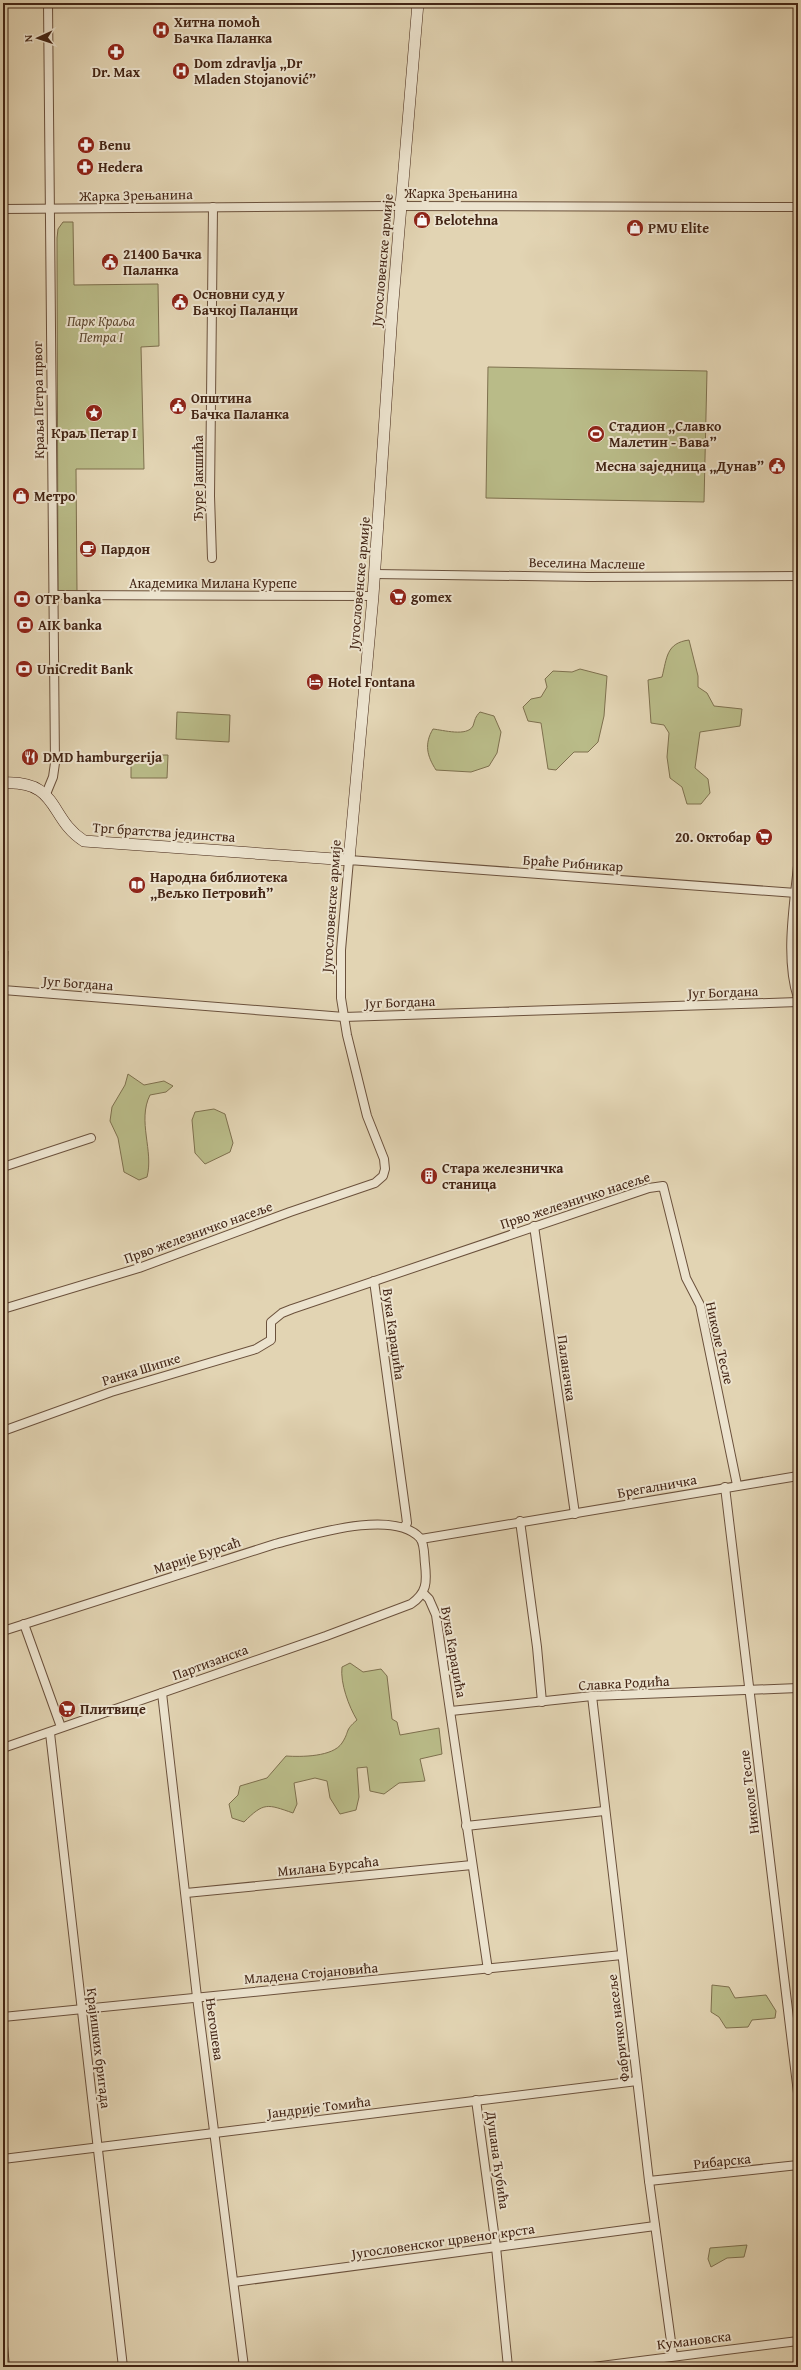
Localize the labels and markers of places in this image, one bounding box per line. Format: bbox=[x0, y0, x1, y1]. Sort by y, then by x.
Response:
place label: Хитна помоћ Бачка Паланка bbox=[174, 12, 273, 48]
hospital icon: Хитна помоћ Бачка Паланка bbox=[151, 20, 171, 40]
pharmacy icon: Dr. Max bbox=[106, 42, 126, 62]
place label: Dom zdravlja „Dr Mladen Stojanović” bbox=[194, 53, 316, 89]
hospital icon: Dom zdravlja „Dr Mladen Stojanović” bbox=[171, 61, 191, 81]
place label: Dr. Max bbox=[92, 62, 141, 82]
pharmacy icon: Benu bbox=[76, 135, 96, 155]
place label: Benu bbox=[99, 135, 131, 155]
pharmacy icon: Hedera bbox=[75, 157, 95, 177]
place label: Hedera bbox=[98, 157, 144, 177]
shop icon: Belotehna bbox=[412, 210, 432, 230]
place label: Belotehna bbox=[435, 210, 499, 230]
shop icon: PMU Elite bbox=[625, 218, 645, 238]
place label: PMU Elite bbox=[648, 218, 709, 238]
place label: 21400 Бачка Паланка bbox=[123, 244, 202, 280]
public building icon: 21400 Бачка Паланка bbox=[100, 252, 120, 272]
place label: Основни суд у Бачкој Паланци bbox=[193, 284, 298, 320]
public building icon: Основни суд у Бачкој Паланци bbox=[170, 292, 190, 312]
place label: Општина Бачка Паланка bbox=[191, 388, 290, 424]
public building icon: Општина Бачка Паланка bbox=[168, 396, 188, 416]
place icon: Краљ Петар I bbox=[84, 403, 104, 423]
place label: Стадион „Славко Малетин - Вава” bbox=[609, 416, 722, 452]
place label: Краљ Петар I bbox=[51, 423, 137, 443]
sports icon: Стадион „Славко Малетин - Вава” bbox=[586, 424, 606, 444]
place label: Месна заједница „Дунав” bbox=[595, 456, 764, 476]
public building icon: Месна заједница „Дунав” bbox=[767, 456, 787, 476]
shop icon: Метро bbox=[11, 486, 31, 506]
place label: Метро bbox=[34, 486, 76, 506]
cafe icon: Пардон bbox=[78, 539, 98, 559]
place label: Пардон bbox=[101, 539, 151, 559]
supermarket icon: gomex bbox=[388, 587, 408, 607]
place label: gomex bbox=[411, 587, 452, 607]
bank icon: OTP banka bbox=[12, 589, 32, 609]
place label: OTP banka bbox=[35, 589, 102, 609]
bank icon: AIK banka bbox=[15, 615, 35, 635]
place label: AIK banka bbox=[38, 615, 103, 635]
bank icon: UniCredit Bank bbox=[14, 659, 34, 679]
place label: UniCredit Bank bbox=[37, 659, 134, 679]
hotel icon: Hotel Fontana bbox=[305, 672, 325, 692]
place label: Hotel Fontana bbox=[328, 672, 416, 692]
restaurant icon: DMD hamburgerija bbox=[20, 747, 40, 767]
place label: DMD hamburgerija bbox=[43, 747, 163, 767]
place label: 20. Октобар bbox=[675, 827, 751, 847]
supermarket icon: 20. Октобар bbox=[754, 827, 774, 847]
place label: Народна библиотека „Вељко Петровић” bbox=[150, 867, 289, 903]
library icon: Народна библиотека „Вељко Петровић” bbox=[127, 875, 147, 895]
place label: Стара железничка станица bbox=[442, 1158, 564, 1194]
building icon: Стара железничка станица bbox=[419, 1166, 439, 1186]
supermarket icon: Плитвице bbox=[57, 1699, 77, 1719]
place label: Плитвице bbox=[80, 1699, 146, 1719]

